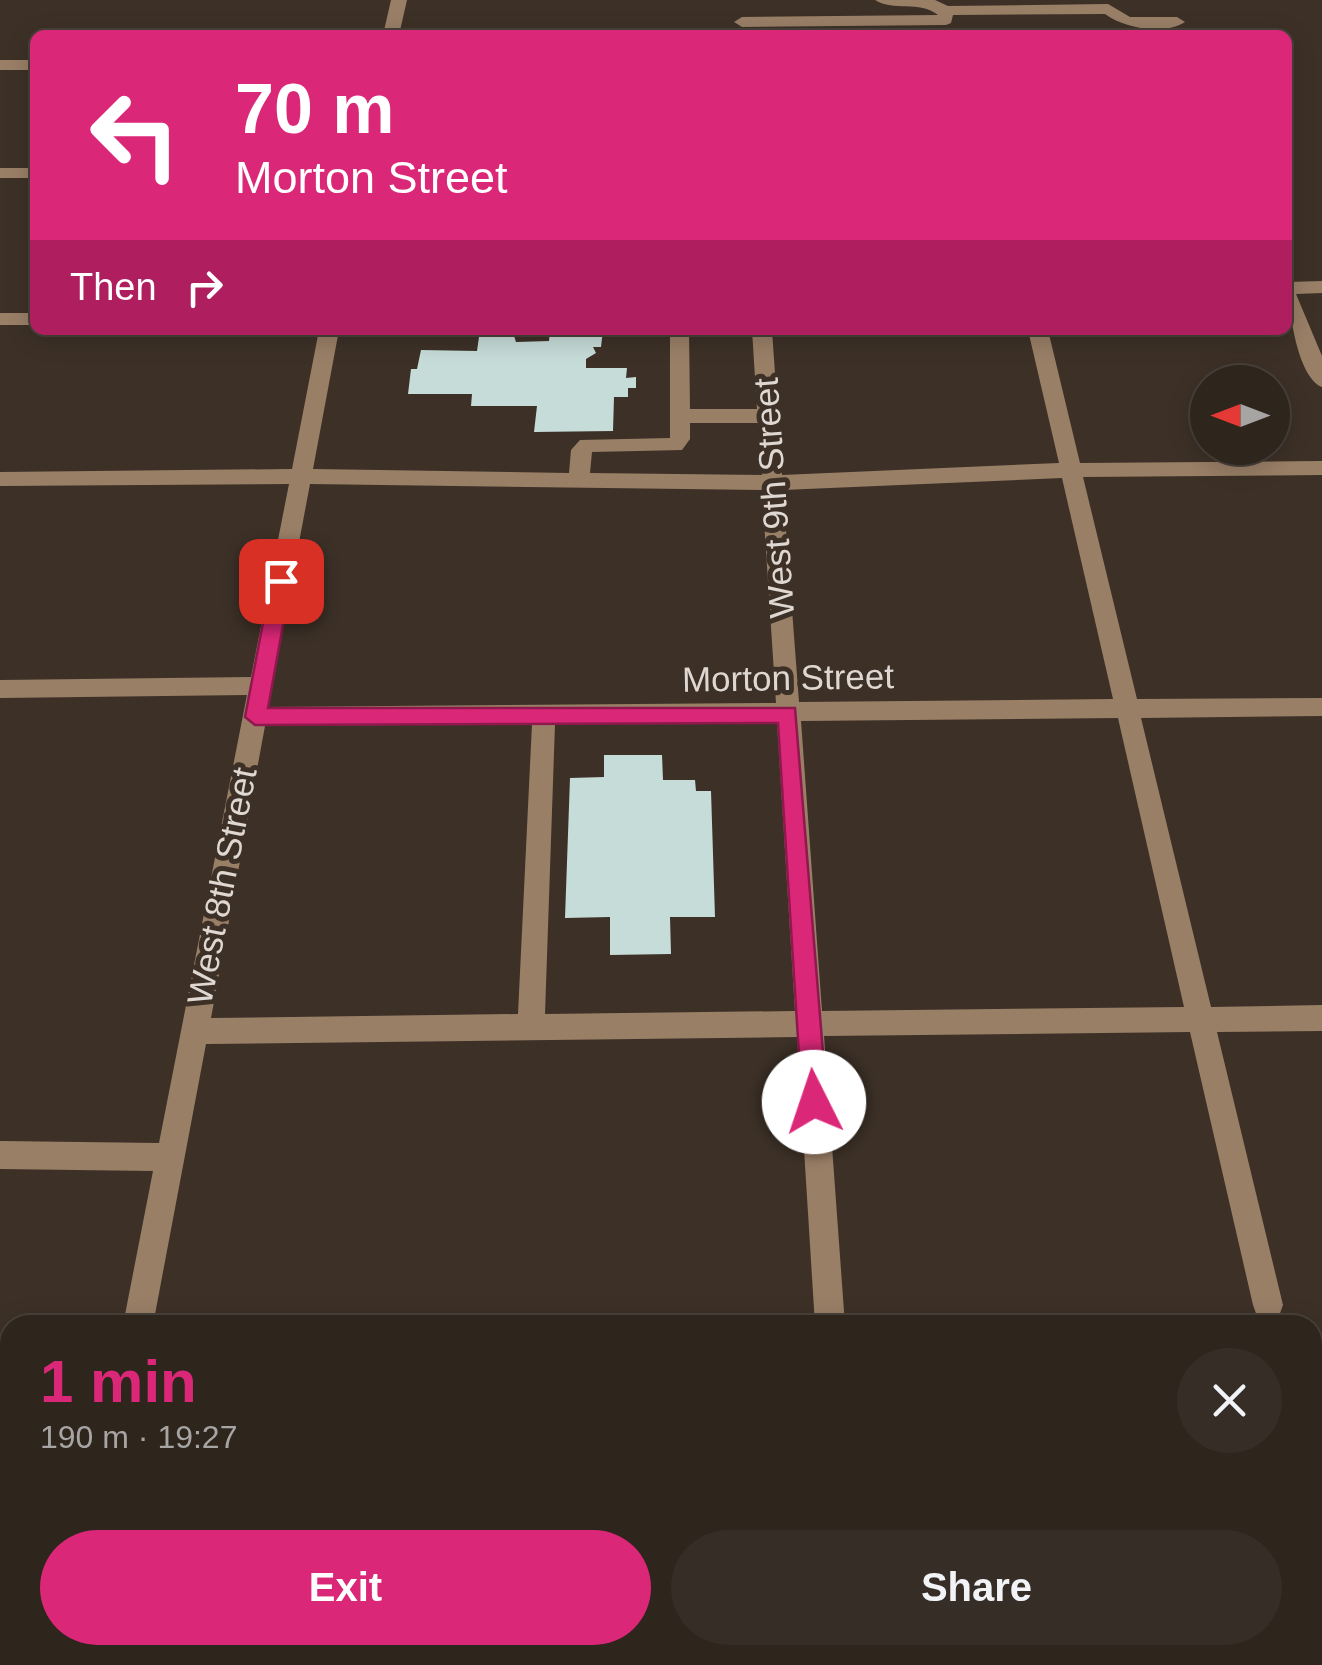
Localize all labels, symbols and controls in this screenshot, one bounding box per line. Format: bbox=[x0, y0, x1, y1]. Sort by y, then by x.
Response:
icon: left bbox=[70, 70, 200, 200]
text: 70 m bbox=[235, 70, 395, 148]
text: Morton Street bbox=[235, 152, 508, 203]
icon: right bbox=[177, 260, 232, 315]
text: Then bbox=[70, 266, 157, 308]
north arrow bbox=[1190, 365, 1290, 465]
map controls bbox=[1190, 365, 1290, 465]
street label: West 9th Street bbox=[746, 376, 801, 619]
pin bbox=[239, 539, 324, 624]
icon: arrive bbox=[254, 554, 309, 609]
street label: Morton Street bbox=[682, 656, 895, 699]
street label: West 8th Street bbox=[179, 764, 264, 1008]
position arrow bbox=[762, 1050, 866, 1154]
text: 1 min bbox=[40, 1348, 197, 1415]
button: close bbox=[1177, 1348, 1282, 1453]
text: 190 m · 19:27 bbox=[40, 1419, 237, 1455]
button: Exit bbox=[40, 1530, 651, 1645]
button: Share bbox=[671, 1530, 1282, 1645]

